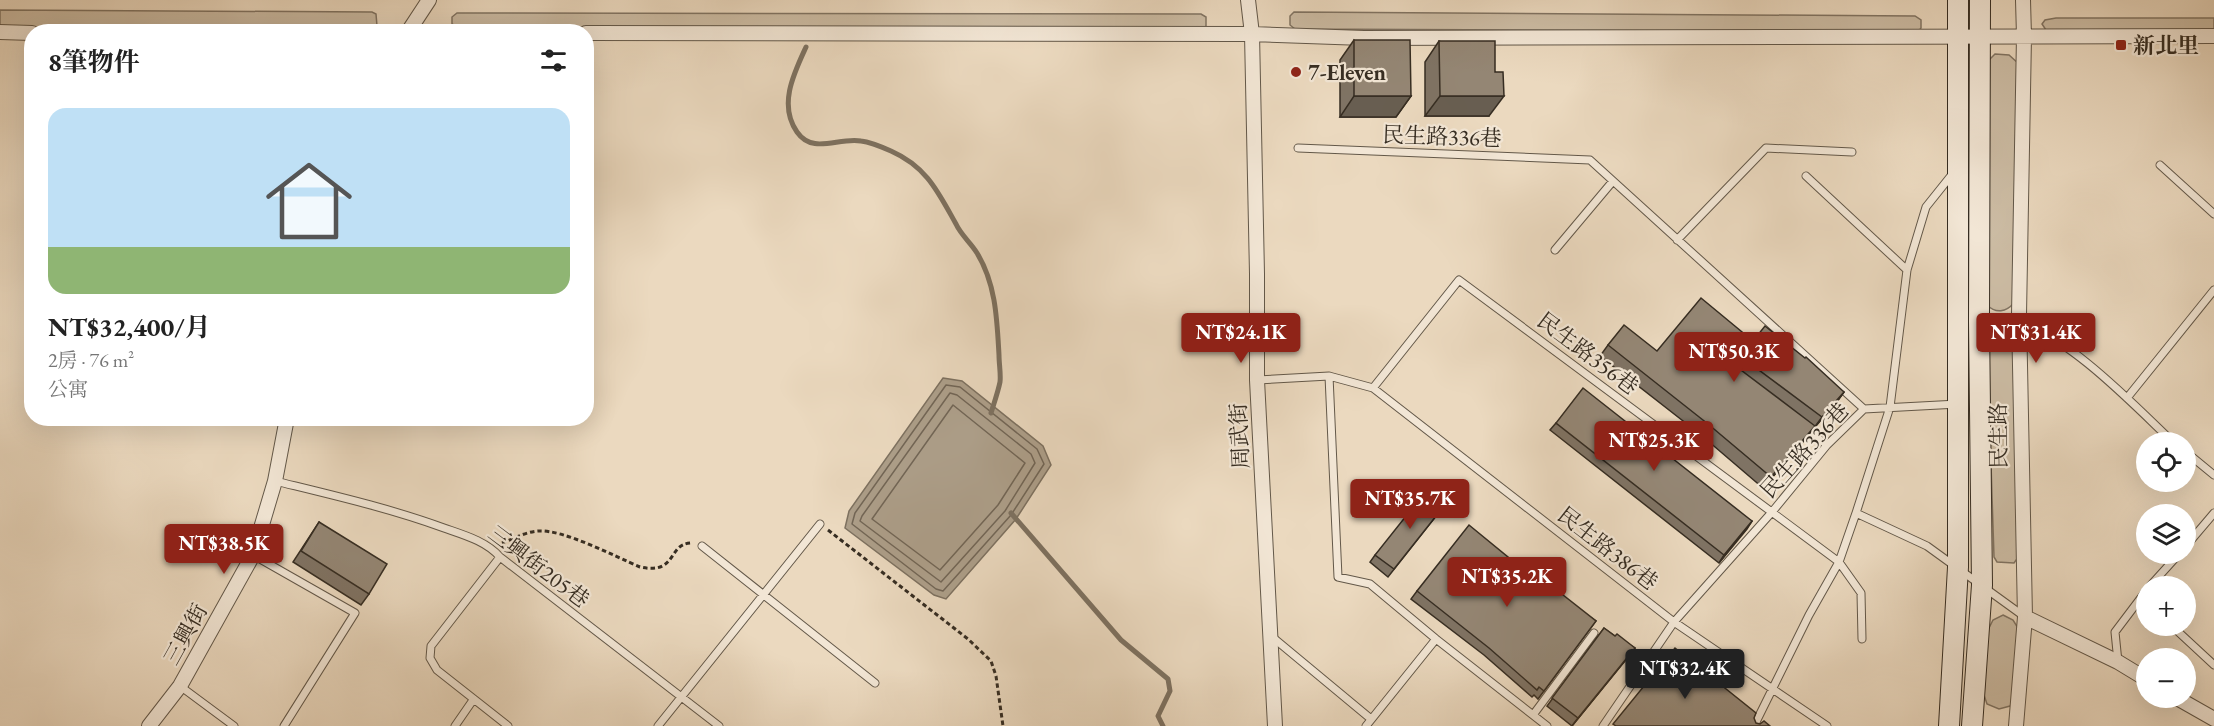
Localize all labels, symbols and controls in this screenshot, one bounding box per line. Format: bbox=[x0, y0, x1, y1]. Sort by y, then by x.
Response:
place label: 新北里 bbox=[2133, 31, 2199, 60]
marker: 新北里 bbox=[2114, 38, 2128, 52]
icon: filters bbox=[537, 44, 570, 77]
text: 8筆物件 bbox=[48, 45, 140, 79]
place label: 7-Eleven bbox=[1308, 58, 1386, 87]
marker: 7-Eleven bbox=[1289, 65, 1303, 79]
street label: 民生路336巷 bbox=[1382, 120, 1502, 153]
icon: home bbox=[255, 147, 363, 255]
street label: 民生路356巷 bbox=[1531, 306, 1644, 401]
text: NT$32,400/月 bbox=[48, 310, 211, 344]
pin: NT$24.1K bbox=[1179, 313, 1303, 364]
pin: NT$31.4K bbox=[1974, 313, 2098, 364]
text: NT$24.1K bbox=[1195, 319, 1287, 345]
text: NT$31.4K bbox=[1990, 319, 2082, 345]
pin: NT$50.3K bbox=[1672, 332, 1796, 383]
text: NT$50.3K bbox=[1688, 338, 1780, 364]
text: 2房 · 76 m² bbox=[48, 347, 134, 373]
text: 公寓 bbox=[48, 376, 88, 402]
street label: 民生路336巷 bbox=[1754, 396, 1855, 505]
street label: 周武街 bbox=[1223, 402, 1256, 470]
street label: 民生路 bbox=[1983, 403, 2014, 469]
pin: NT$25.3K bbox=[1592, 421, 1716, 472]
text: NT$25.3K bbox=[1608, 427, 1700, 453]
map controls bbox=[2136, 432, 2196, 708]
button: locate bbox=[2136, 432, 2196, 492]
pin: NT$35.7K bbox=[1348, 479, 1472, 530]
text: NT$35.7K bbox=[1364, 485, 1456, 511]
street label: 民生路386巷 bbox=[1552, 500, 1664, 597]
button: layers bbox=[2136, 504, 2196, 564]
street label: 三興街205巷 bbox=[482, 519, 595, 614]
pin: NT$38.5K bbox=[162, 524, 286, 575]
text: NT$38.5K bbox=[178, 530, 270, 556]
pin: NT$35.2K bbox=[1445, 557, 1569, 608]
text: NT$35.2K bbox=[1461, 563, 1553, 589]
button: + bbox=[2136, 576, 2196, 636]
street label: 三興街 bbox=[157, 598, 214, 670]
button: − bbox=[2136, 648, 2196, 708]
pin: NT$32.4K bbox=[1623, 649, 1747, 700]
text: NT$32.4K bbox=[1639, 655, 1731, 681]

